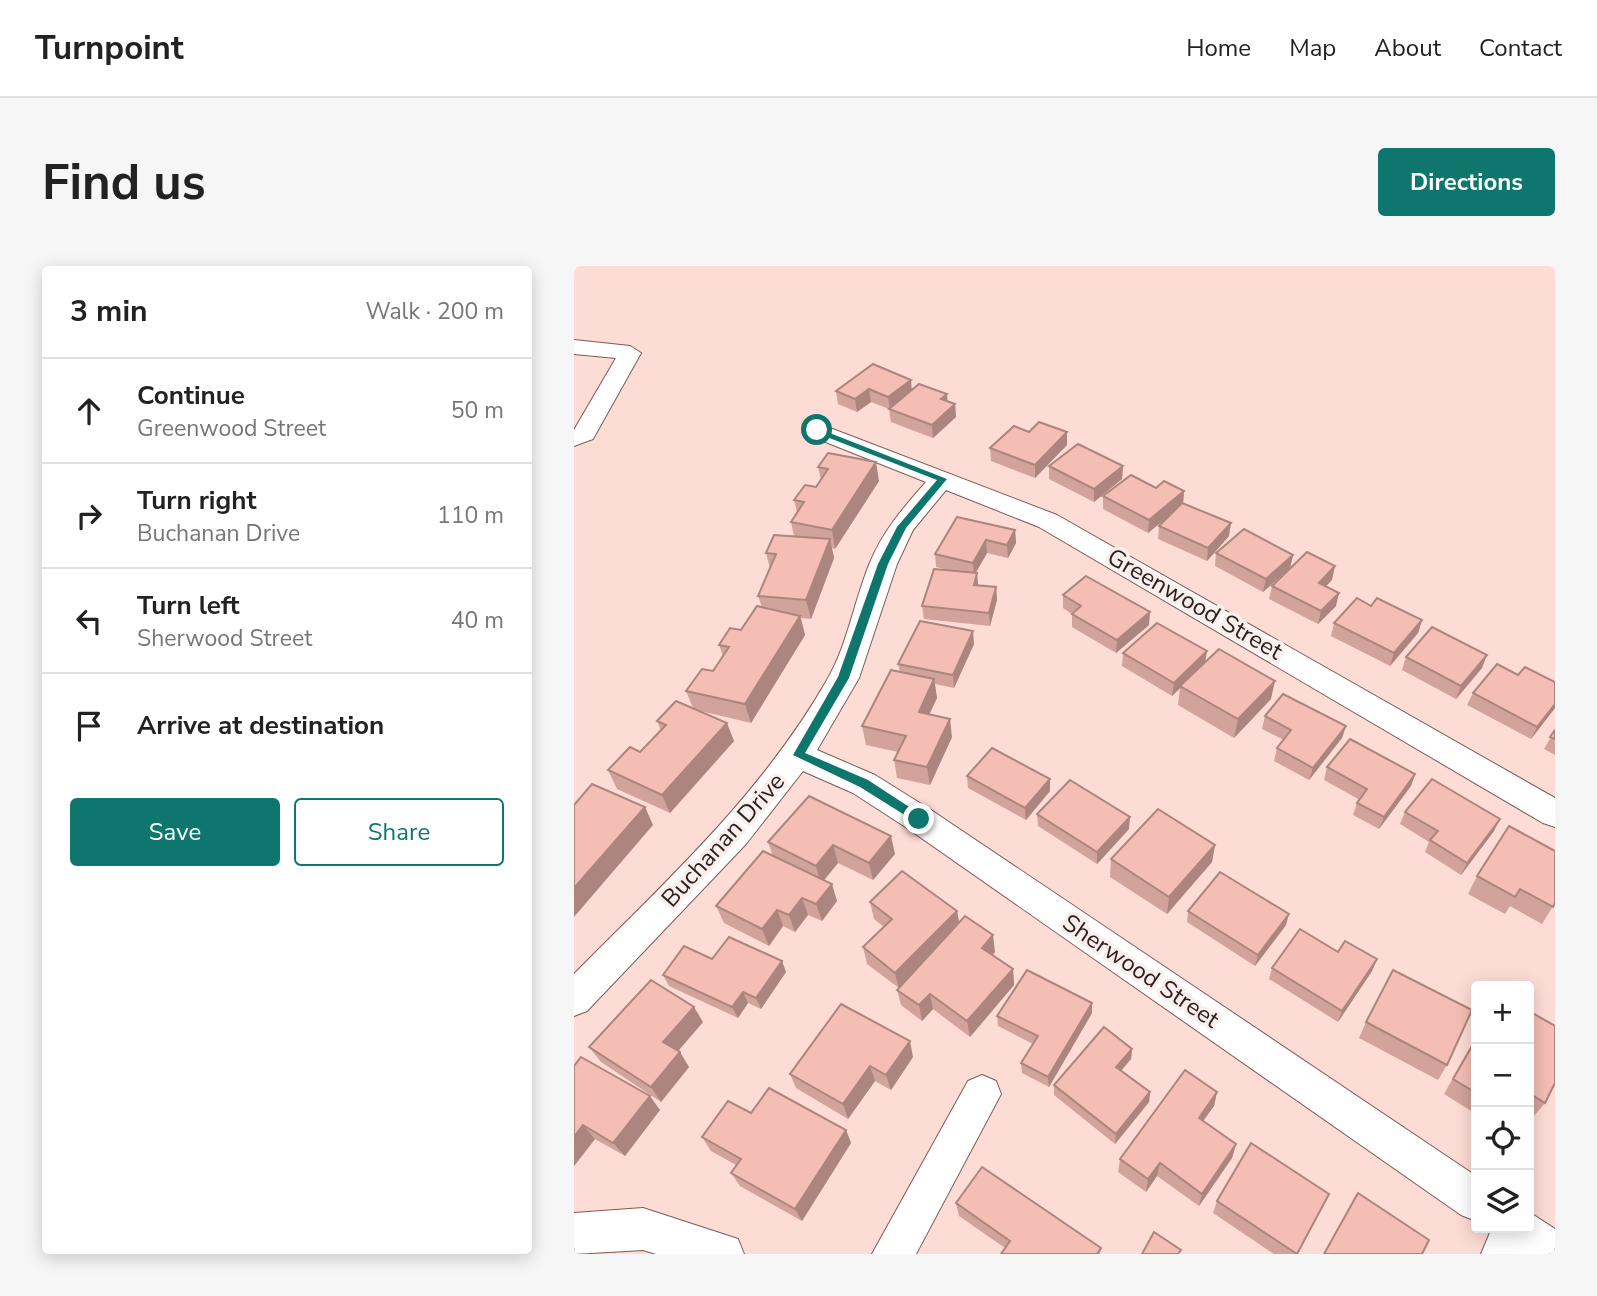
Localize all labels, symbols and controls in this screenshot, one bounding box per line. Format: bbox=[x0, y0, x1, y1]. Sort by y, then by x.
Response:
text: Turnpoint bbox=[35, 26, 184, 71]
text: Home bbox=[1186, 32, 1251, 64]
text: Map bbox=[1289, 32, 1336, 64]
text: About bbox=[1374, 32, 1441, 64]
text: Contact bbox=[1479, 32, 1562, 64]
button: Directions bbox=[1378, 148, 1555, 216]
text: Find us bbox=[42, 149, 206, 216]
text: 3 min bbox=[70, 291, 148, 332]
text: Walk · 200 m bbox=[365, 296, 504, 327]
text: Continue bbox=[137, 378, 245, 413]
icon: ahead bbox=[70, 392, 108, 430]
text: 50 m bbox=[451, 395, 504, 426]
text: Greenwood Street bbox=[137, 413, 326, 444]
route start bbox=[801, 414, 832, 445]
text: Turn right bbox=[137, 483, 256, 518]
icon: right bbox=[70, 497, 108, 535]
text: 110 m bbox=[437, 500, 504, 531]
text: Buchanan Drive bbox=[137, 518, 300, 549]
street label: Greenwood Street bbox=[1102, 541, 1289, 667]
text: Turn left bbox=[137, 588, 240, 623]
icon: left bbox=[70, 602, 108, 640]
text: 40 m bbox=[451, 605, 504, 636]
text: Sherwood Street bbox=[137, 623, 312, 654]
icon: arrive bbox=[70, 707, 108, 745]
text: Arrive at destination bbox=[137, 708, 384, 743]
street label: Buchanan Drive bbox=[654, 766, 792, 914]
button: Save bbox=[70, 798, 280, 866]
button: Share bbox=[294, 798, 504, 866]
route end bbox=[903, 803, 934, 834]
street label: Sherwood Street bbox=[1056, 907, 1226, 1036]
map controls bbox=[1471, 981, 1534, 1233]
button: + bbox=[1471, 981, 1534, 1044]
button: − bbox=[1471, 1044, 1534, 1107]
button: locate bbox=[1471, 1107, 1534, 1170]
button: layers bbox=[1471, 1170, 1534, 1233]

